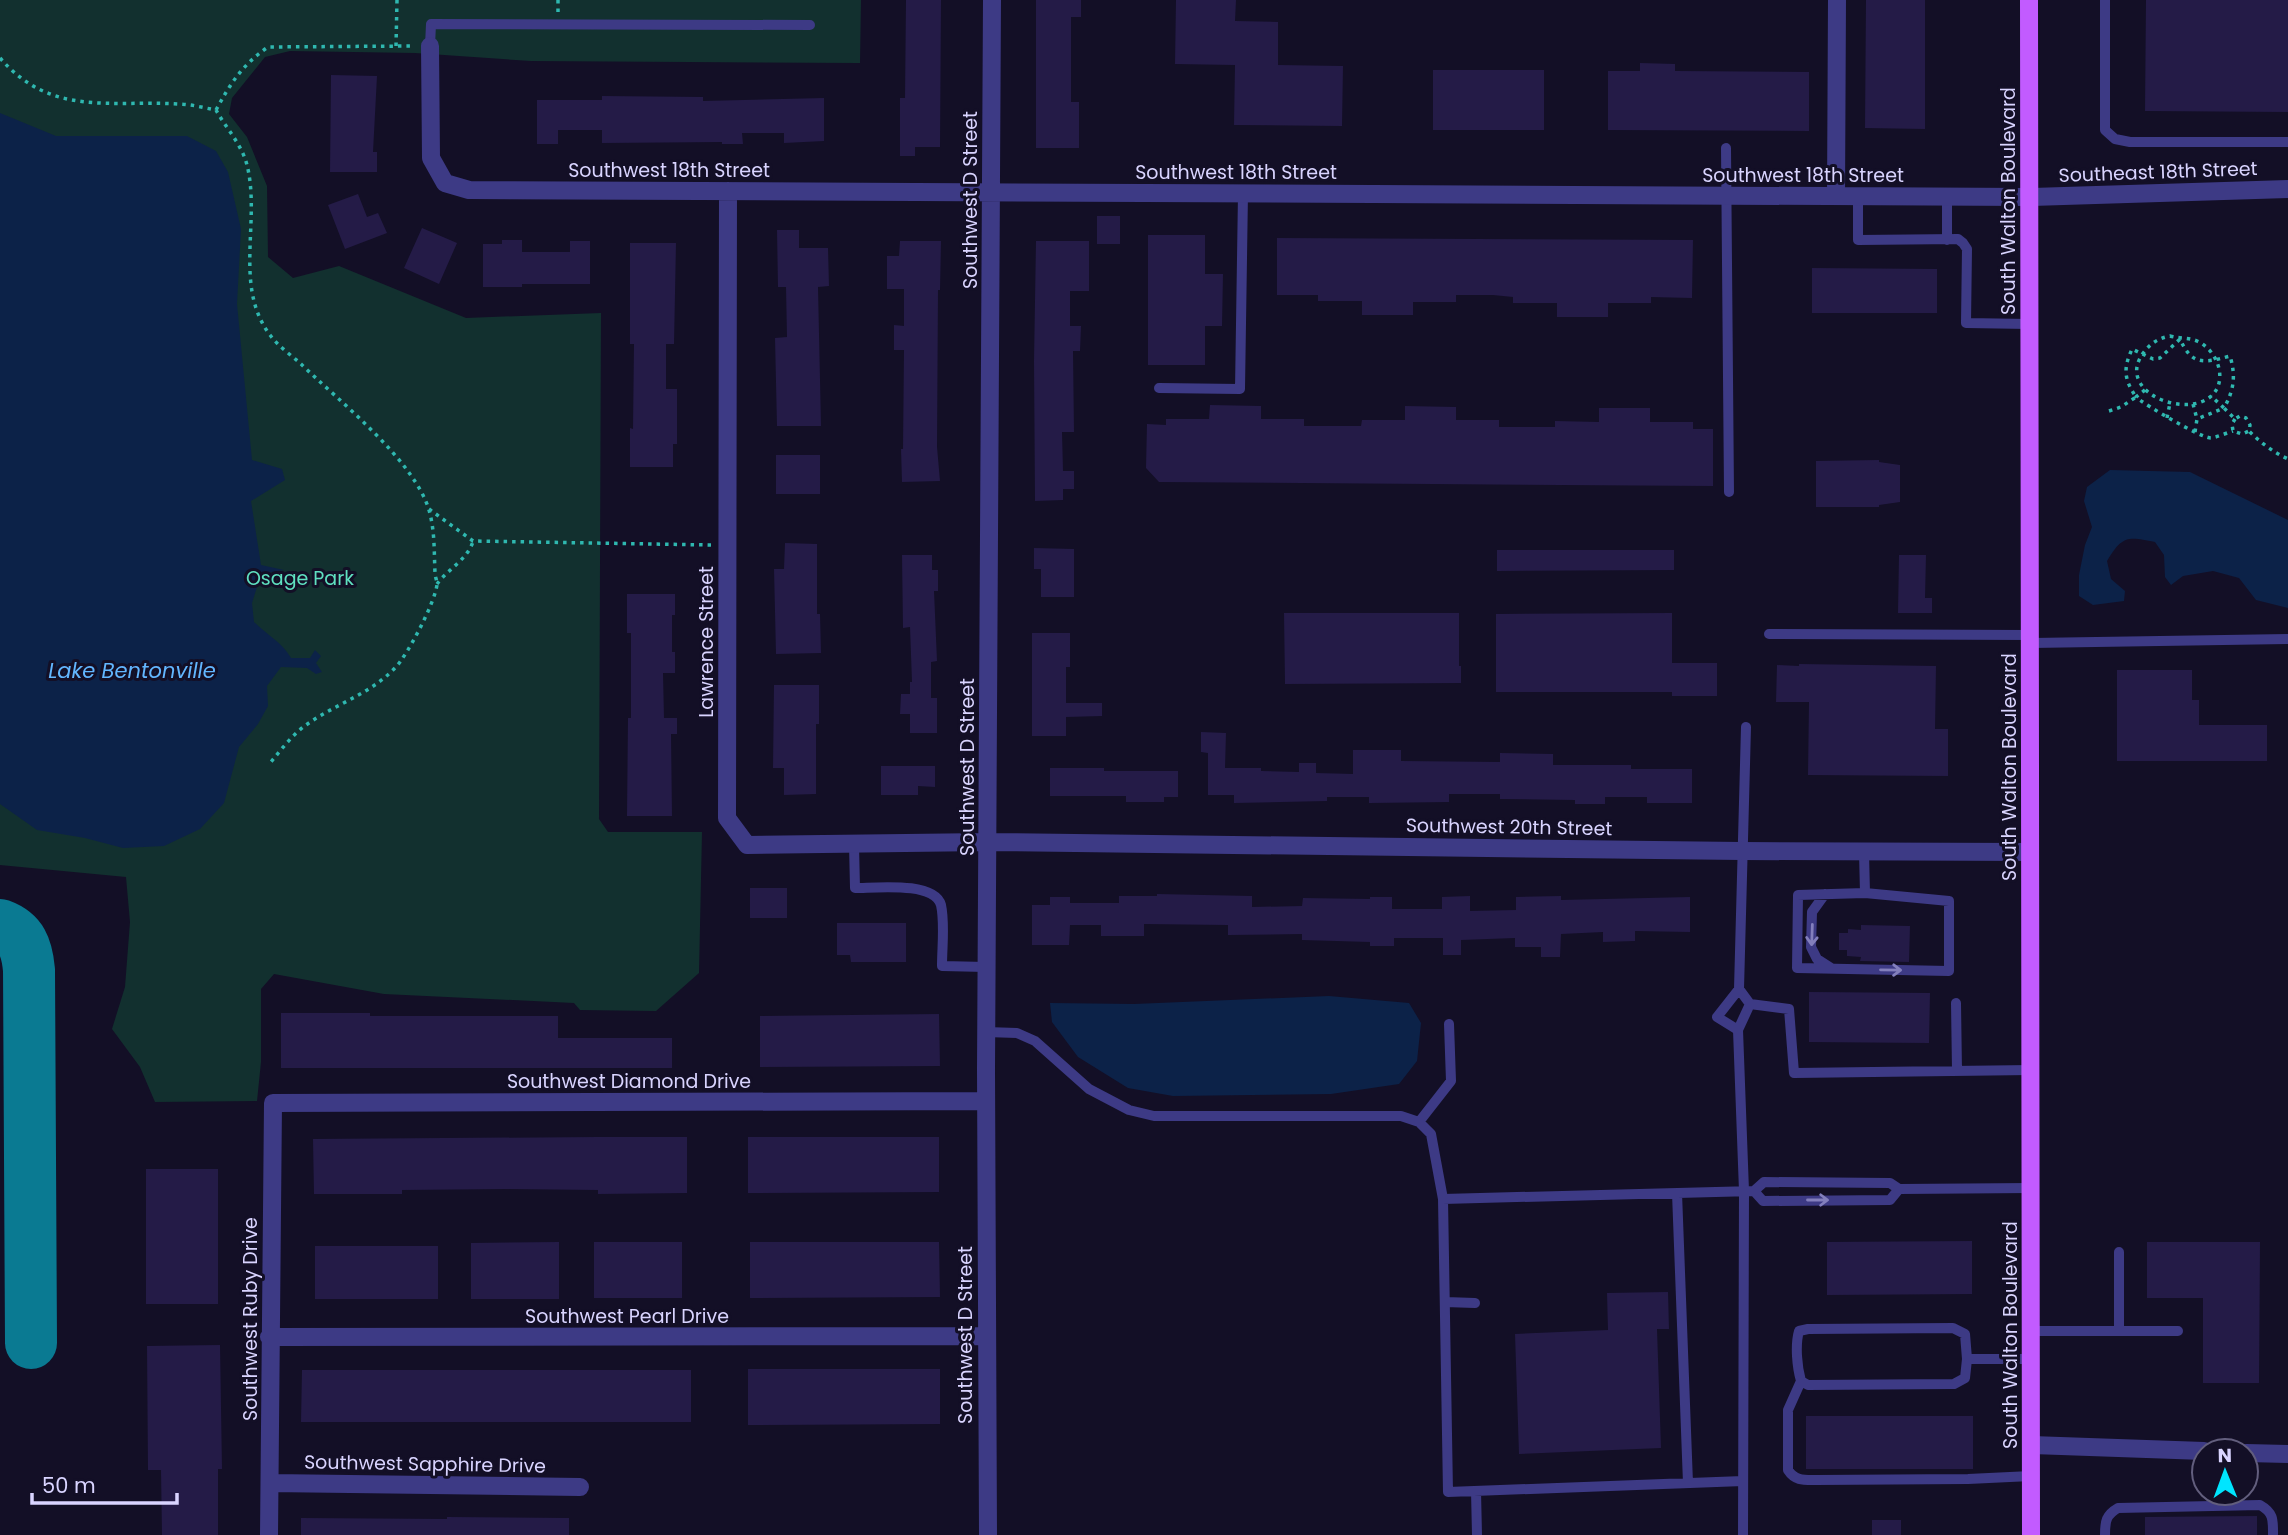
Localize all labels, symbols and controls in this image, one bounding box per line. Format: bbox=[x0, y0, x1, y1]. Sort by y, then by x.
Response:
street label: South Walton Boulevard bbox=[1995, 87, 2022, 315]
street label: Southwest D Street bbox=[957, 111, 984, 289]
street label: Southeast 18th Street bbox=[2058, 155, 2258, 189]
street label: Southwest 18th Street bbox=[568, 157, 770, 184]
street label: Southwest 18th Street bbox=[1135, 159, 1337, 186]
street label: Southwest 18th Street bbox=[1702, 162, 1904, 189]
park label: Osage Park bbox=[246, 565, 354, 592]
street label: Lawrence Street bbox=[693, 566, 720, 718]
street label: South Walton Boulevard bbox=[1996, 653, 2023, 881]
water label: Lake Bentonville bbox=[48, 656, 216, 685]
street label: Southwest D Street bbox=[954, 678, 981, 856]
street label: Southwest 20th Street bbox=[1406, 812, 1613, 842]
one-way arrow bbox=[1805, 923, 1818, 946]
one-way arrow bbox=[1879, 964, 1902, 977]
street label: Southwest Diamond Drive bbox=[507, 1068, 751, 1095]
one-way arrow bbox=[1807, 1193, 1830, 1207]
street label: Southwest Ruby Drive bbox=[237, 1217, 264, 1421]
street label: South Walton Boulevard bbox=[1997, 1221, 2024, 1449]
street label: Southwest D Street bbox=[952, 1246, 979, 1424]
street label: Southwest Pearl Drive bbox=[525, 1303, 729, 1330]
north arrow bbox=[2190, 1437, 2260, 1507]
text: N bbox=[2217, 1442, 2232, 1469]
street label: Southwest Sapphire Drive bbox=[304, 1448, 546, 1480]
scale bar bbox=[32, 1462, 177, 1506]
text: 50 m bbox=[42, 1471, 96, 1500]

